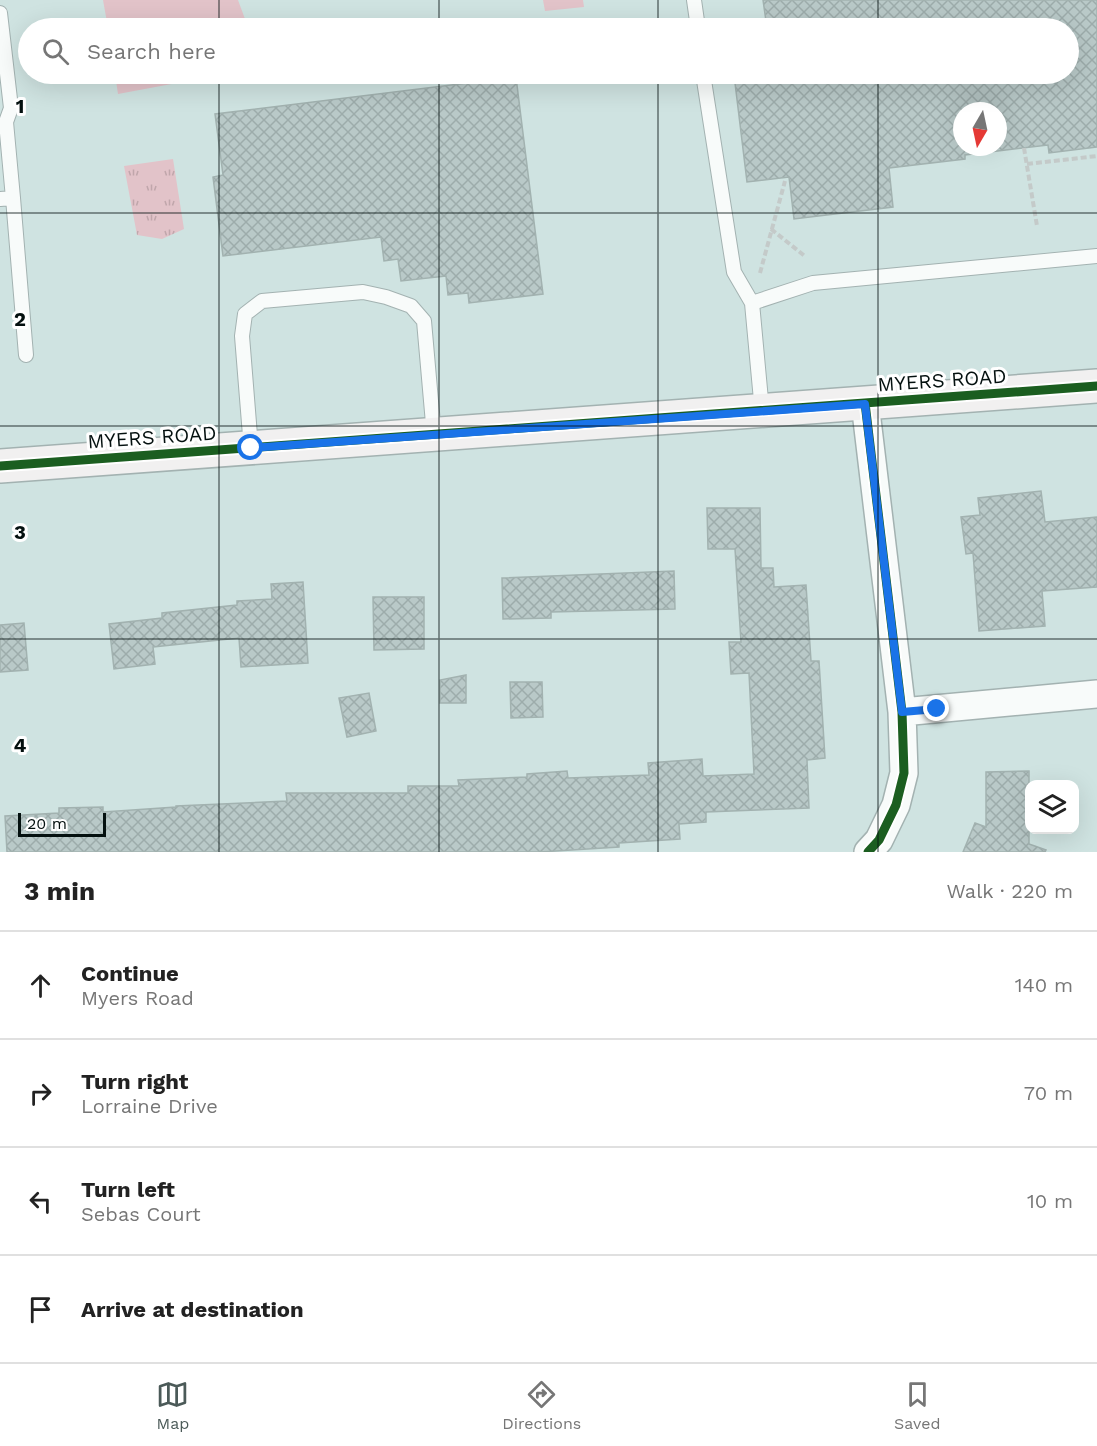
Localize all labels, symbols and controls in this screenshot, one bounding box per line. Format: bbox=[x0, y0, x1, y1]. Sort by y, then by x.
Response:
search box bbox=[18, 18, 1079, 84]
icon: search bbox=[39, 35, 72, 68]
text: Search here bbox=[87, 39, 216, 64]
text: 1 bbox=[16, 94, 24, 118]
north arrow bbox=[953, 102, 1007, 156]
text: 2 bbox=[14, 307, 26, 331]
street label: MYERS ROAD bbox=[877, 364, 1007, 396]
street label: MYERS ROAD bbox=[87, 421, 217, 453]
route start bbox=[237, 434, 263, 460]
text: 3 bbox=[14, 520, 26, 544]
route end bbox=[923, 695, 949, 721]
text: 4 bbox=[14, 733, 27, 757]
map controls bbox=[1025, 780, 1079, 834]
button: layers bbox=[1025, 780, 1079, 834]
scale bar bbox=[18, 810, 106, 838]
text: 20 m bbox=[27, 814, 67, 833]
text: 3 min bbox=[24, 876, 95, 906]
text: Walk · 220 m bbox=[946, 879, 1073, 903]
text: Continue bbox=[81, 961, 179, 986]
icon: ahead bbox=[24, 969, 57, 1002]
text: 140 m bbox=[1015, 973, 1073, 997]
text: Myers Road bbox=[81, 986, 194, 1010]
text: Turn right bbox=[81, 1069, 188, 1094]
icon: right bbox=[24, 1077, 57, 1110]
text: 70 m bbox=[1024, 1081, 1073, 1105]
text: Lorraine Drive bbox=[81, 1094, 218, 1118]
text: Turn left bbox=[81, 1177, 175, 1202]
icon: left bbox=[24, 1185, 57, 1218]
text: 10 m bbox=[1027, 1189, 1073, 1213]
text: Sebas Court bbox=[81, 1202, 201, 1226]
icon: arrive bbox=[24, 1293, 57, 1326]
text: Arrive at destination bbox=[81, 1297, 304, 1322]
tab: Map bbox=[156, 1378, 189, 1433]
tab: Directions bbox=[502, 1378, 581, 1433]
tab: Saved bbox=[894, 1378, 941, 1433]

